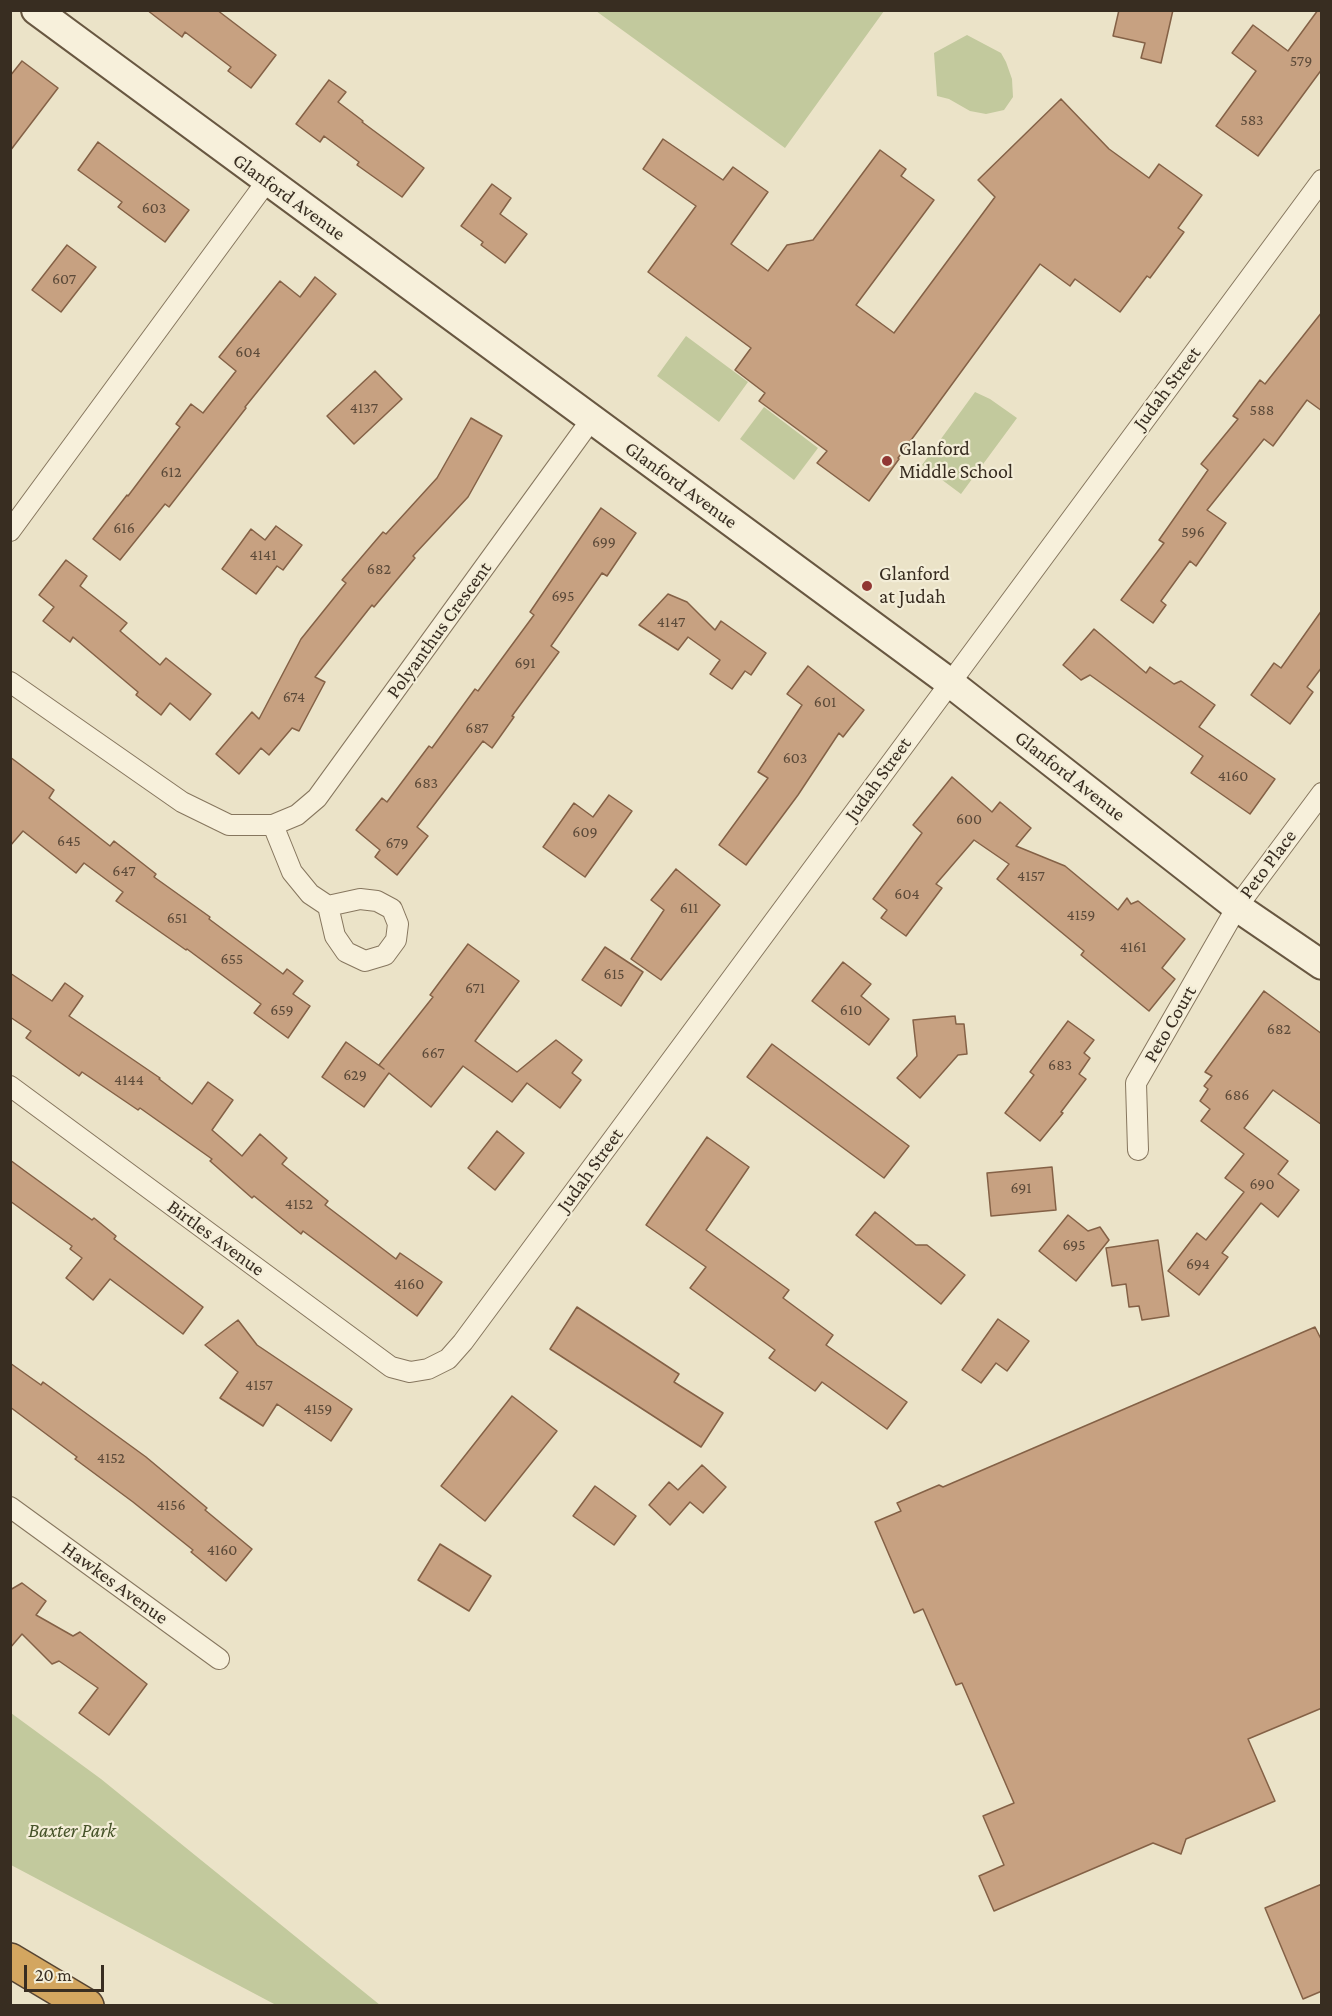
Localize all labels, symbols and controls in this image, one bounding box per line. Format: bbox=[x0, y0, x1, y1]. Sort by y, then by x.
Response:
house number: 579 bbox=[1290, 51, 1312, 71]
house number: 583 bbox=[1240, 110, 1264, 130]
street label: Glanford Avenue bbox=[228, 148, 350, 246]
house number: 603 bbox=[142, 198, 166, 218]
house number: 607 bbox=[52, 269, 76, 289]
house number: 604 bbox=[235, 342, 261, 362]
street label: Judah Street bbox=[1128, 342, 1206, 434]
house number: 4137 bbox=[350, 398, 378, 418]
house number: 588 bbox=[1250, 400, 1274, 420]
street label: Glanford Avenue bbox=[620, 436, 742, 534]
place label: Glanford Middle School bbox=[899, 437, 1013, 484]
marker: Glanford Middle School bbox=[880, 454, 894, 468]
house number: 612 bbox=[160, 462, 182, 482]
house number: 616 bbox=[113, 518, 135, 538]
house number: 596 bbox=[1181, 522, 1205, 542]
house number: 699 bbox=[592, 532, 616, 552]
house number: 4141 bbox=[250, 545, 276, 565]
street label: Polyanthus Crescent bbox=[381, 557, 497, 703]
house number: 682 bbox=[367, 559, 391, 579]
place label: Glanford at Judah bbox=[879, 562, 950, 609]
marker: Glanford at Judah bbox=[860, 579, 874, 593]
house number: 695 bbox=[551, 586, 575, 606]
house number: 4147 bbox=[657, 612, 685, 632]
house number: 691 bbox=[514, 653, 536, 673]
house number: 674 bbox=[283, 687, 305, 707]
house number: 601 bbox=[814, 692, 836, 712]
house number: 687 bbox=[465, 718, 489, 738]
street label: Glanford Avenue bbox=[1010, 725, 1130, 827]
street label: Judah Street bbox=[840, 732, 916, 826]
house number: 603 bbox=[783, 748, 807, 768]
house number: 4160 bbox=[1218, 766, 1248, 786]
house number: 683 bbox=[414, 773, 438, 793]
house number: 600 bbox=[956, 809, 982, 829]
house number: 609 bbox=[572, 822, 598, 842]
street label: Peto Place bbox=[1234, 825, 1302, 903]
house number: 645 bbox=[57, 831, 81, 851]
house number: 679 bbox=[386, 833, 409, 853]
house number: 647 bbox=[112, 861, 136, 881]
house number: 4157 bbox=[1017, 866, 1045, 886]
house number: 604 bbox=[894, 884, 920, 904]
house number: 611 bbox=[680, 898, 698, 918]
house number: 4159 bbox=[1067, 905, 1095, 925]
house number: 651 bbox=[167, 908, 187, 928]
house number: 4161 bbox=[1120, 937, 1146, 957]
house number: 655 bbox=[221, 949, 243, 969]
house number: 615 bbox=[604, 964, 624, 984]
house number: 671 bbox=[465, 978, 485, 998]
street label: Peto Court bbox=[1138, 981, 1202, 1067]
house number: 659 bbox=[270, 1000, 294, 1020]
house number: 610 bbox=[840, 1000, 862, 1020]
house number: 682 bbox=[1267, 1019, 1291, 1039]
house number: 667 bbox=[422, 1043, 445, 1063]
house number: 683 bbox=[1048, 1055, 1072, 1075]
house number: 629 bbox=[343, 1065, 367, 1085]
house number: 4144 bbox=[114, 1070, 144, 1090]
house number: 686 bbox=[1225, 1085, 1249, 1105]
street label: Judah Street bbox=[552, 1123, 628, 1217]
house number: 690 bbox=[1250, 1174, 1274, 1194]
house number: 691 bbox=[1010, 1178, 1032, 1198]
house number: 4152 bbox=[285, 1194, 313, 1214]
street label: Birtles Avenue bbox=[163, 1195, 269, 1281]
house number: 695 bbox=[1062, 1235, 1086, 1255]
house number: 694 bbox=[1186, 1254, 1210, 1274]
house number: 4160 bbox=[394, 1274, 424, 1294]
house number: 4157 bbox=[245, 1375, 273, 1395]
house number: 4159 bbox=[304, 1399, 332, 1419]
house number: 4152 bbox=[97, 1448, 125, 1468]
house number: 4156 bbox=[156, 1495, 186, 1515]
street label: Hawkes Avenue bbox=[57, 1536, 173, 1630]
house number: 4160 bbox=[207, 1540, 237, 1560]
park label: Baxter Park bbox=[28, 1819, 116, 1843]
scale bar bbox=[27, 1953, 106, 1991]
text: 20 m bbox=[35, 1965, 72, 1985]

